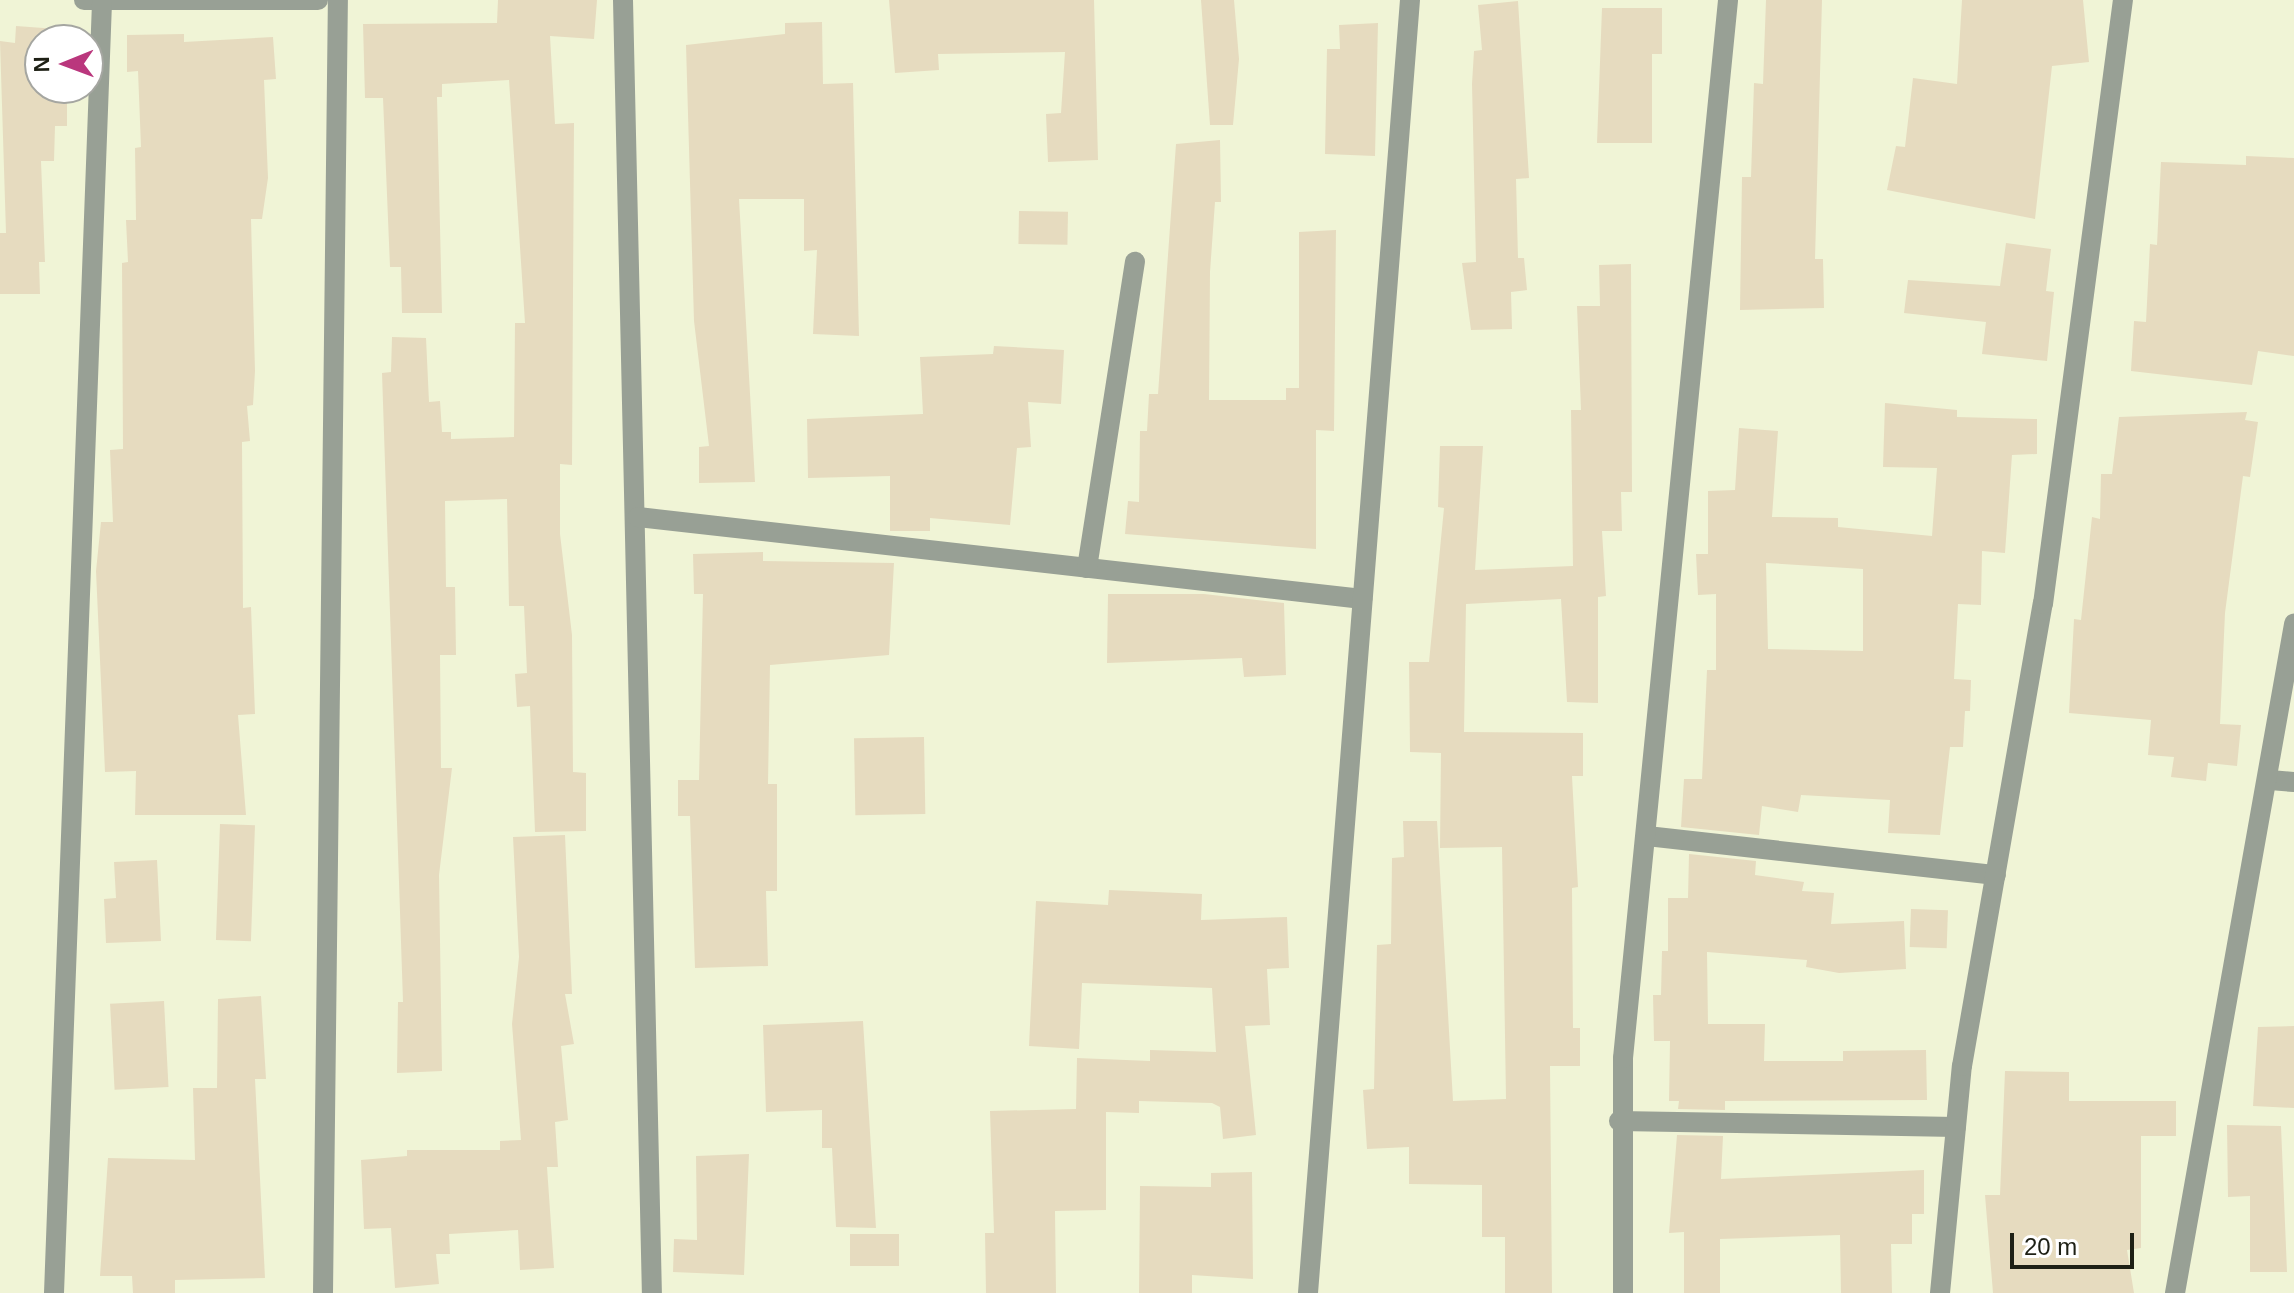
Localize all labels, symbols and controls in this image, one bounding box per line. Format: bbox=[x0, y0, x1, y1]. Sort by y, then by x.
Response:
north arrow bbox=[24, 24, 104, 104]
text: N bbox=[29, 56, 54, 73]
scale bar bbox=[2014, 1217, 2138, 1267]
text: 20 m bbox=[2024, 1233, 2077, 1260]

